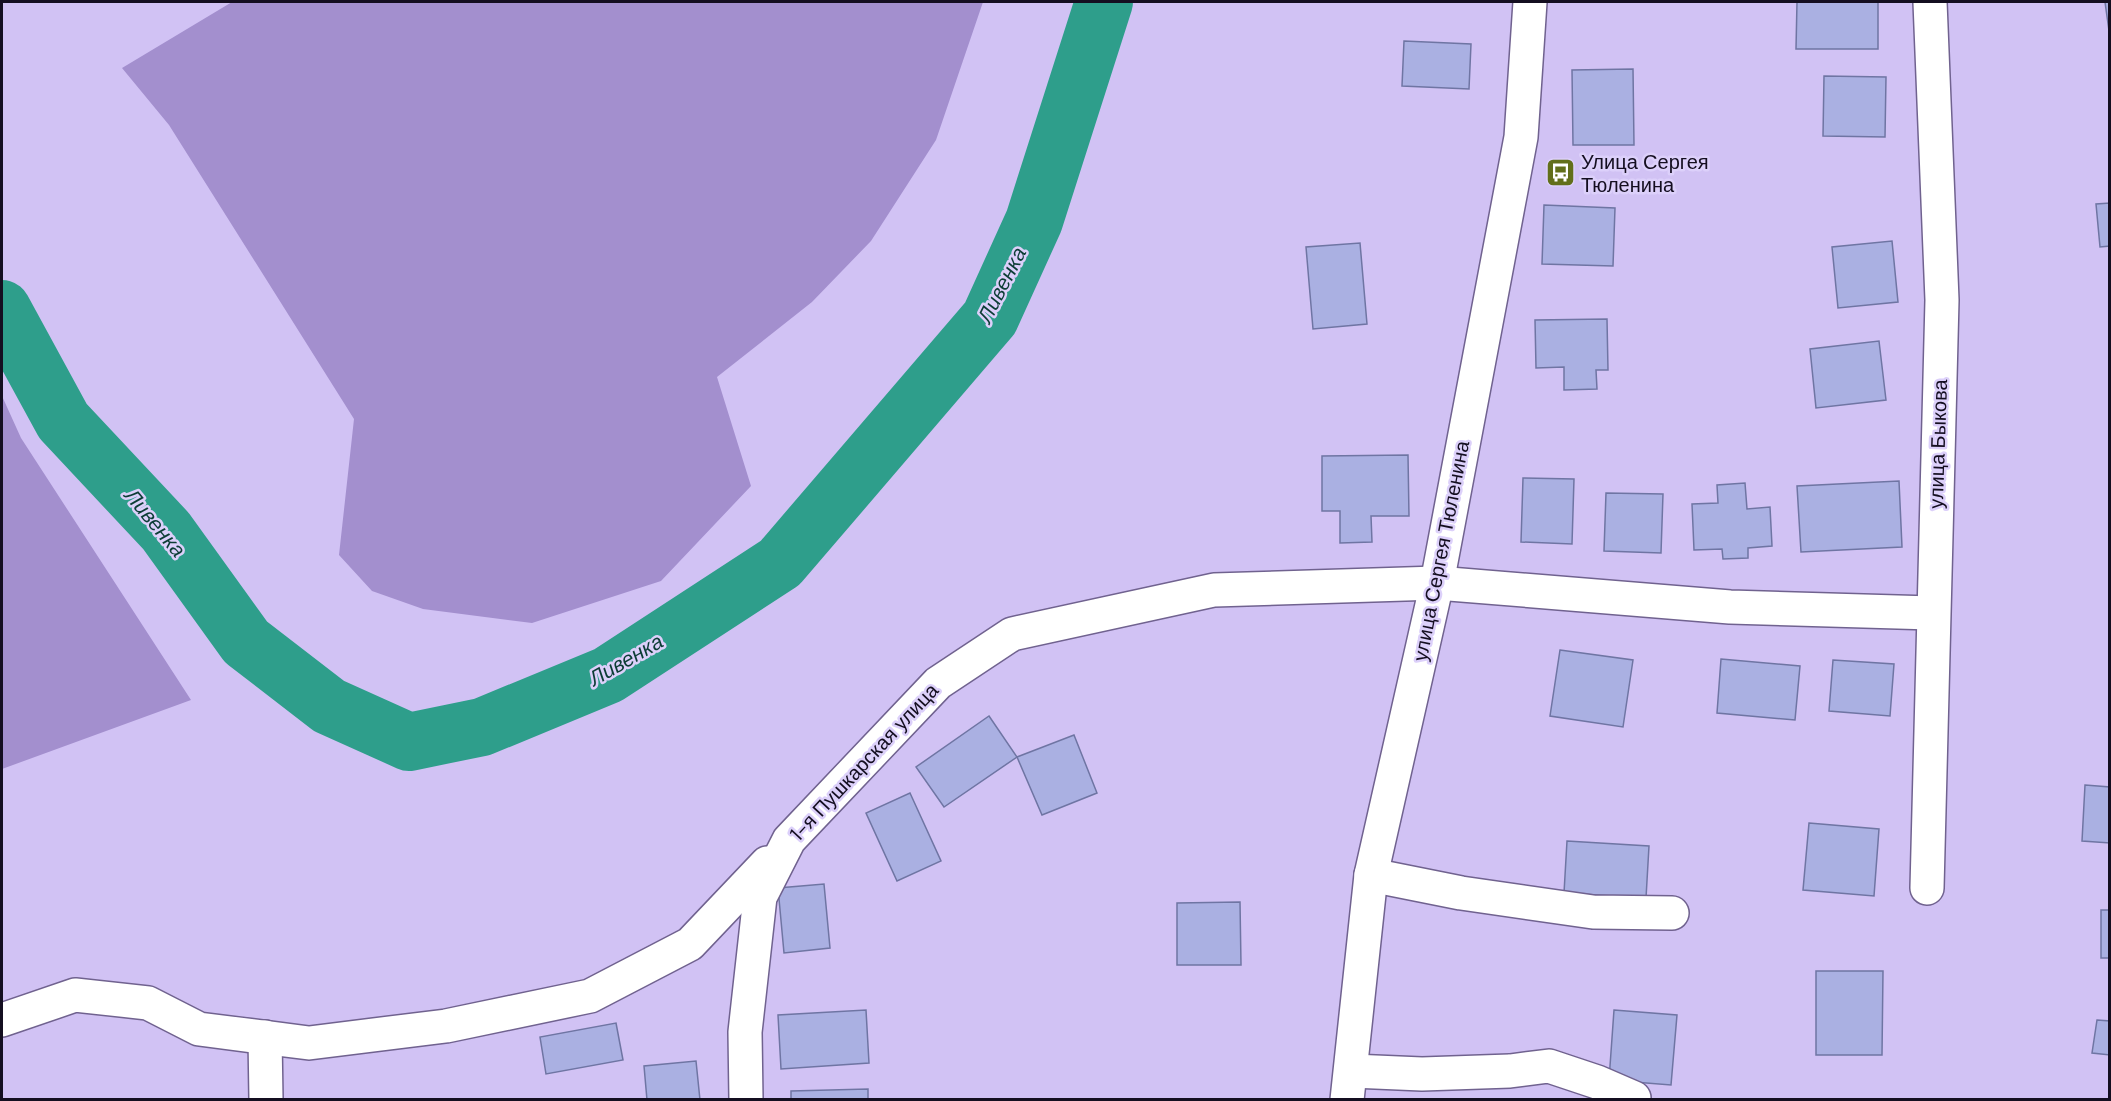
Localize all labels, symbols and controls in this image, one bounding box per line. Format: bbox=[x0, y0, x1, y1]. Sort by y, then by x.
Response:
place label: Улица Сергея Тюленина bbox=[1581, 149, 1709, 198]
bus stop icon: Улица Сергея Тюленина bbox=[1544, 157, 1576, 189]
water label: Ливенка bbox=[970, 242, 1033, 329]
street label: улица Быкова bbox=[1923, 378, 1953, 509]
street label: улица Сергея Тюленина bbox=[1407, 438, 1475, 664]
water label: Ливенка bbox=[117, 481, 192, 563]
water label: Ливенка bbox=[582, 628, 668, 693]
street label: 1-я Пушкарская улица bbox=[784, 677, 945, 846]

